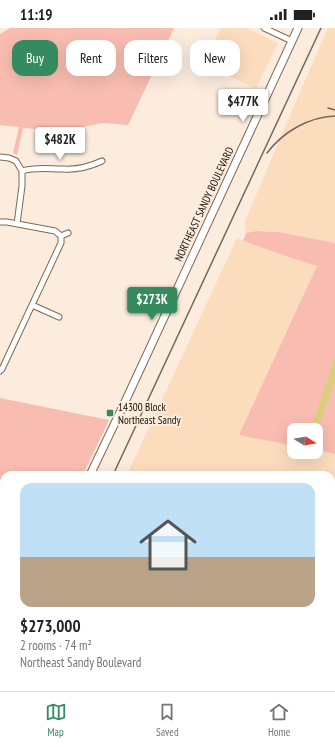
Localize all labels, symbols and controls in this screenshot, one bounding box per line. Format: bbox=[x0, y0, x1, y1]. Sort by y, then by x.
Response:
text: 11:19 bbox=[20, 5, 52, 24]
chip: Buy bbox=[12, 40, 58, 76]
chip: Rent bbox=[66, 40, 116, 76]
chip: Filters bbox=[124, 40, 182, 76]
chip: New bbox=[190, 40, 240, 76]
pin: $477K bbox=[215, 89, 271, 123]
text: $477K bbox=[227, 93, 259, 110]
pin: $482K bbox=[32, 127, 88, 161]
text: $482K bbox=[44, 131, 76, 148]
street label: NORTHEAST SANDY BOULEVARD bbox=[171, 144, 237, 263]
pin: $273K bbox=[124, 287, 180, 321]
text: $273K bbox=[136, 291, 168, 308]
place label: 14300 Block Northeast Sandy bbox=[118, 400, 182, 427]
marker: 14300 Block Northeast Sandy bbox=[105, 408, 115, 418]
north arrow bbox=[287, 423, 323, 459]
map controls bbox=[287, 423, 323, 459]
icon: home bbox=[132, 509, 204, 581]
text: $273,000 bbox=[20, 615, 81, 637]
text: 2 rooms · 74 m² bbox=[20, 637, 92, 654]
text: Northeast Sandy Boulevard bbox=[20, 654, 141, 671]
tab: Map bbox=[45, 701, 67, 739]
tab: Saved bbox=[156, 701, 179, 739]
tab: Home bbox=[268, 701, 290, 739]

